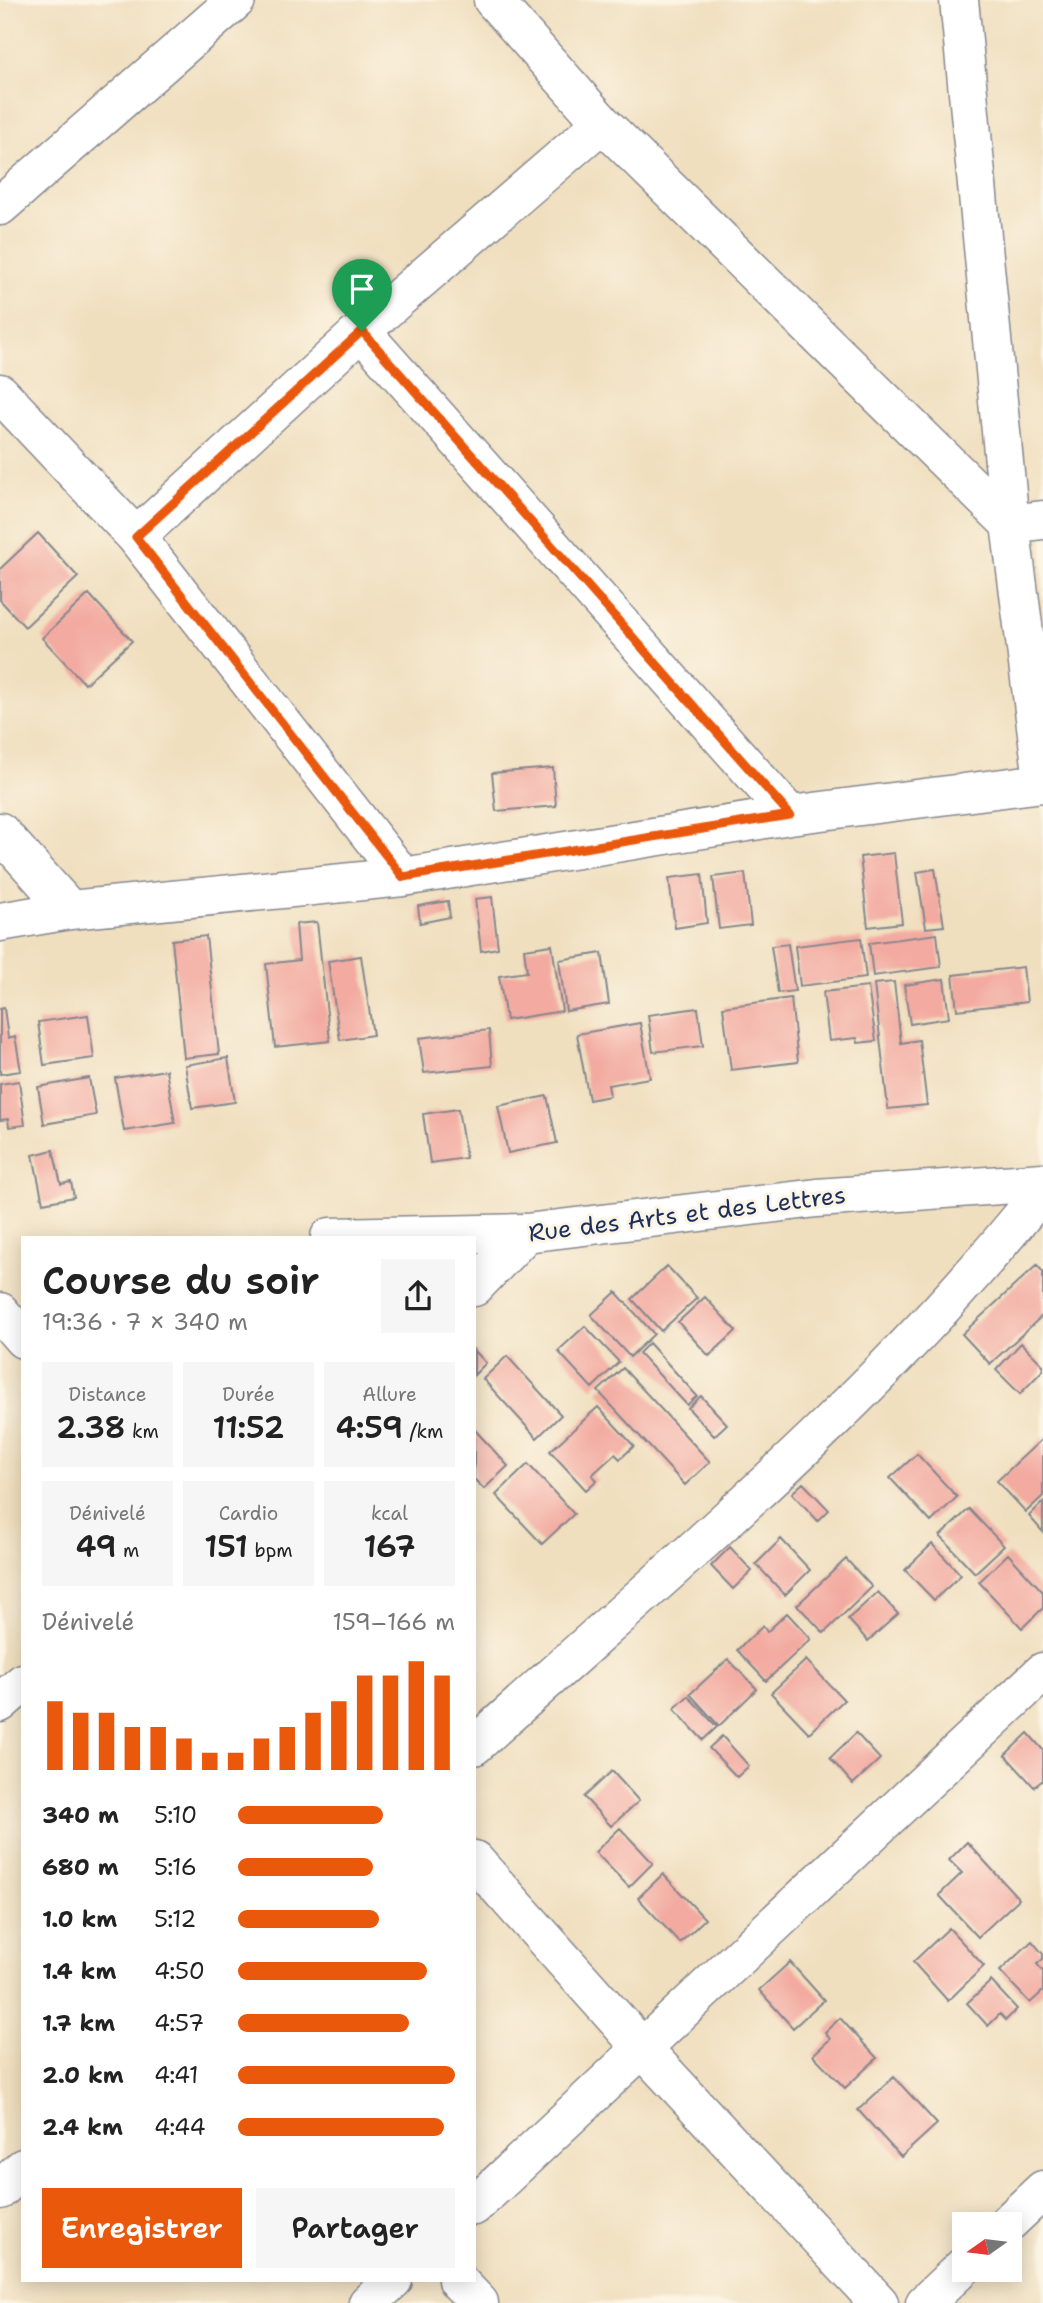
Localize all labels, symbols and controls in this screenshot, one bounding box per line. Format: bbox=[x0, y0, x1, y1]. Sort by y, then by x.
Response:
pin bbox=[332, 259, 392, 331]
icon: arrive bbox=[343, 270, 381, 308]
street label: Rue des Arts et des Lettres bbox=[526, 1179, 848, 1249]
text: Course du soir bbox=[42, 1255, 320, 1306]
button: share bbox=[381, 1259, 455, 1333]
text: 19:36 · 7 × 340 m bbox=[42, 1307, 248, 1337]
text: Distance bbox=[69, 1382, 146, 1407]
text: Durée bbox=[222, 1382, 275, 1407]
text: Allure bbox=[362, 1382, 417, 1407]
text: 2.38 bbox=[56, 1407, 126, 1448]
text: 11:52 bbox=[212, 1407, 285, 1448]
text: 4:59 bbox=[336, 1407, 403, 1448]
text: km bbox=[126, 1419, 159, 1444]
text: /km bbox=[403, 1419, 443, 1444]
text: Dénivelé bbox=[69, 1501, 146, 1526]
text: Cardio bbox=[219, 1501, 278, 1526]
text: kcal bbox=[371, 1501, 408, 1526]
text: 49 bbox=[76, 1526, 117, 1567]
text: 151 bbox=[204, 1526, 248, 1567]
text: 167 bbox=[363, 1526, 416, 1567]
text: m bbox=[117, 1538, 139, 1563]
text: bpm bbox=[248, 1538, 293, 1563]
text: Dénivelé bbox=[42, 1607, 134, 1637]
text: 159–166 m bbox=[332, 1607, 455, 1637]
text: 340 m bbox=[42, 1800, 119, 1830]
text: 5:10 bbox=[154, 1800, 197, 1830]
text: 680 m bbox=[42, 1852, 119, 1882]
text: 5:16 bbox=[154, 1852, 197, 1882]
text: 1.0 km bbox=[42, 1904, 117, 1934]
text: 5:12 bbox=[154, 1904, 196, 1934]
text: 1.4 km bbox=[42, 1956, 116, 1986]
text: 4:50 bbox=[154, 1956, 205, 1986]
text: 1.7 km bbox=[42, 2008, 115, 2038]
text: 4:57 bbox=[154, 2008, 204, 2038]
text: 2.0 km bbox=[42, 2060, 124, 2090]
text: 4:41 bbox=[154, 2060, 199, 2090]
text: 2.4 km bbox=[42, 2112, 123, 2142]
text: 4:44 bbox=[154, 2112, 206, 2142]
button: Enregistrer bbox=[42, 2188, 242, 2268]
button: Partager bbox=[256, 2188, 455, 2268]
north arrow bbox=[952, 2212, 1022, 2282]
map controls bbox=[952, 2212, 1022, 2282]

